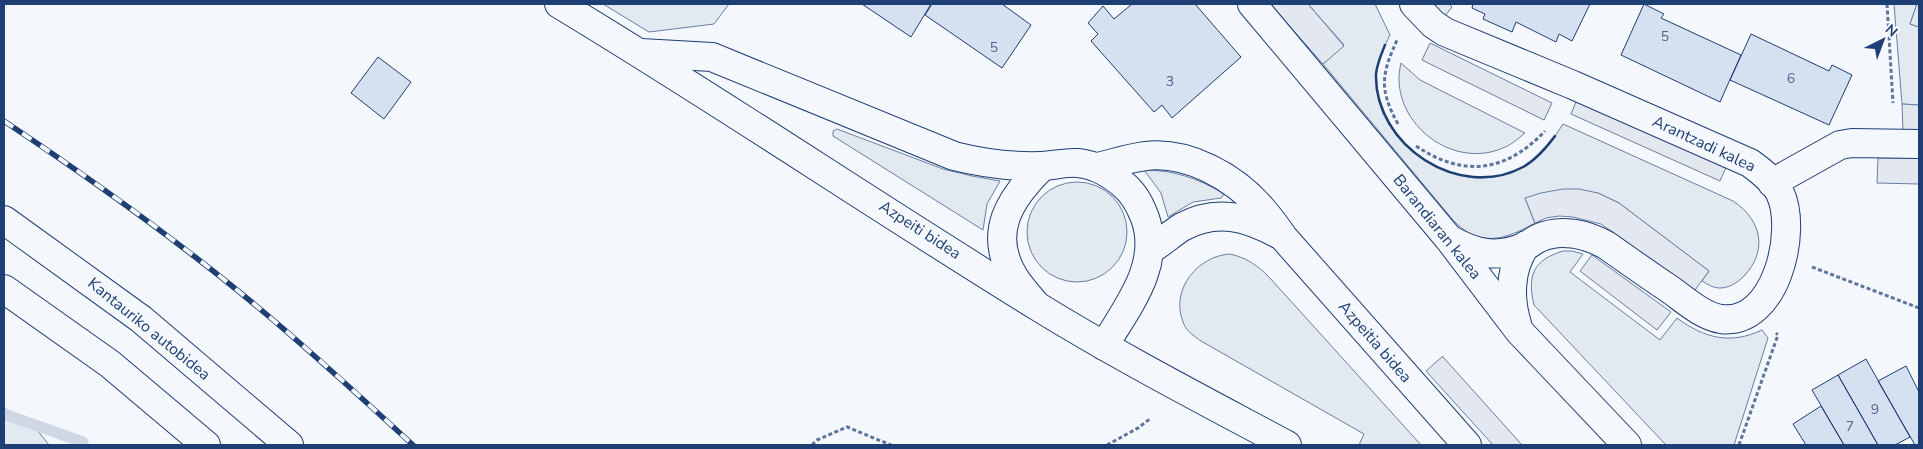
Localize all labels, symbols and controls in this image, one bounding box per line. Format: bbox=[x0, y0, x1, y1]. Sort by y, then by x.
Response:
north arrow bbox=[1858, 15, 1908, 65]
text: N bbox=[1881, 20, 1902, 41]
house number: 5 bbox=[1661, 27, 1669, 46]
house number: 5 bbox=[990, 38, 998, 57]
house number: 6 bbox=[1787, 69, 1795, 88]
house number: 3 bbox=[1166, 72, 1174, 91]
street label: Arantzadi kalea bbox=[1649, 110, 1759, 178]
street label: Barandiaran kalea bbox=[1388, 170, 1486, 284]
street label: Azpeiti bidea bbox=[875, 195, 965, 265]
street label: Kantauriko autobidea bbox=[83, 273, 215, 385]
street label: Azpeitia bidea bbox=[1333, 296, 1417, 388]
house number: 9 bbox=[1871, 400, 1879, 419]
house number: 7 bbox=[1846, 417, 1854, 436]

